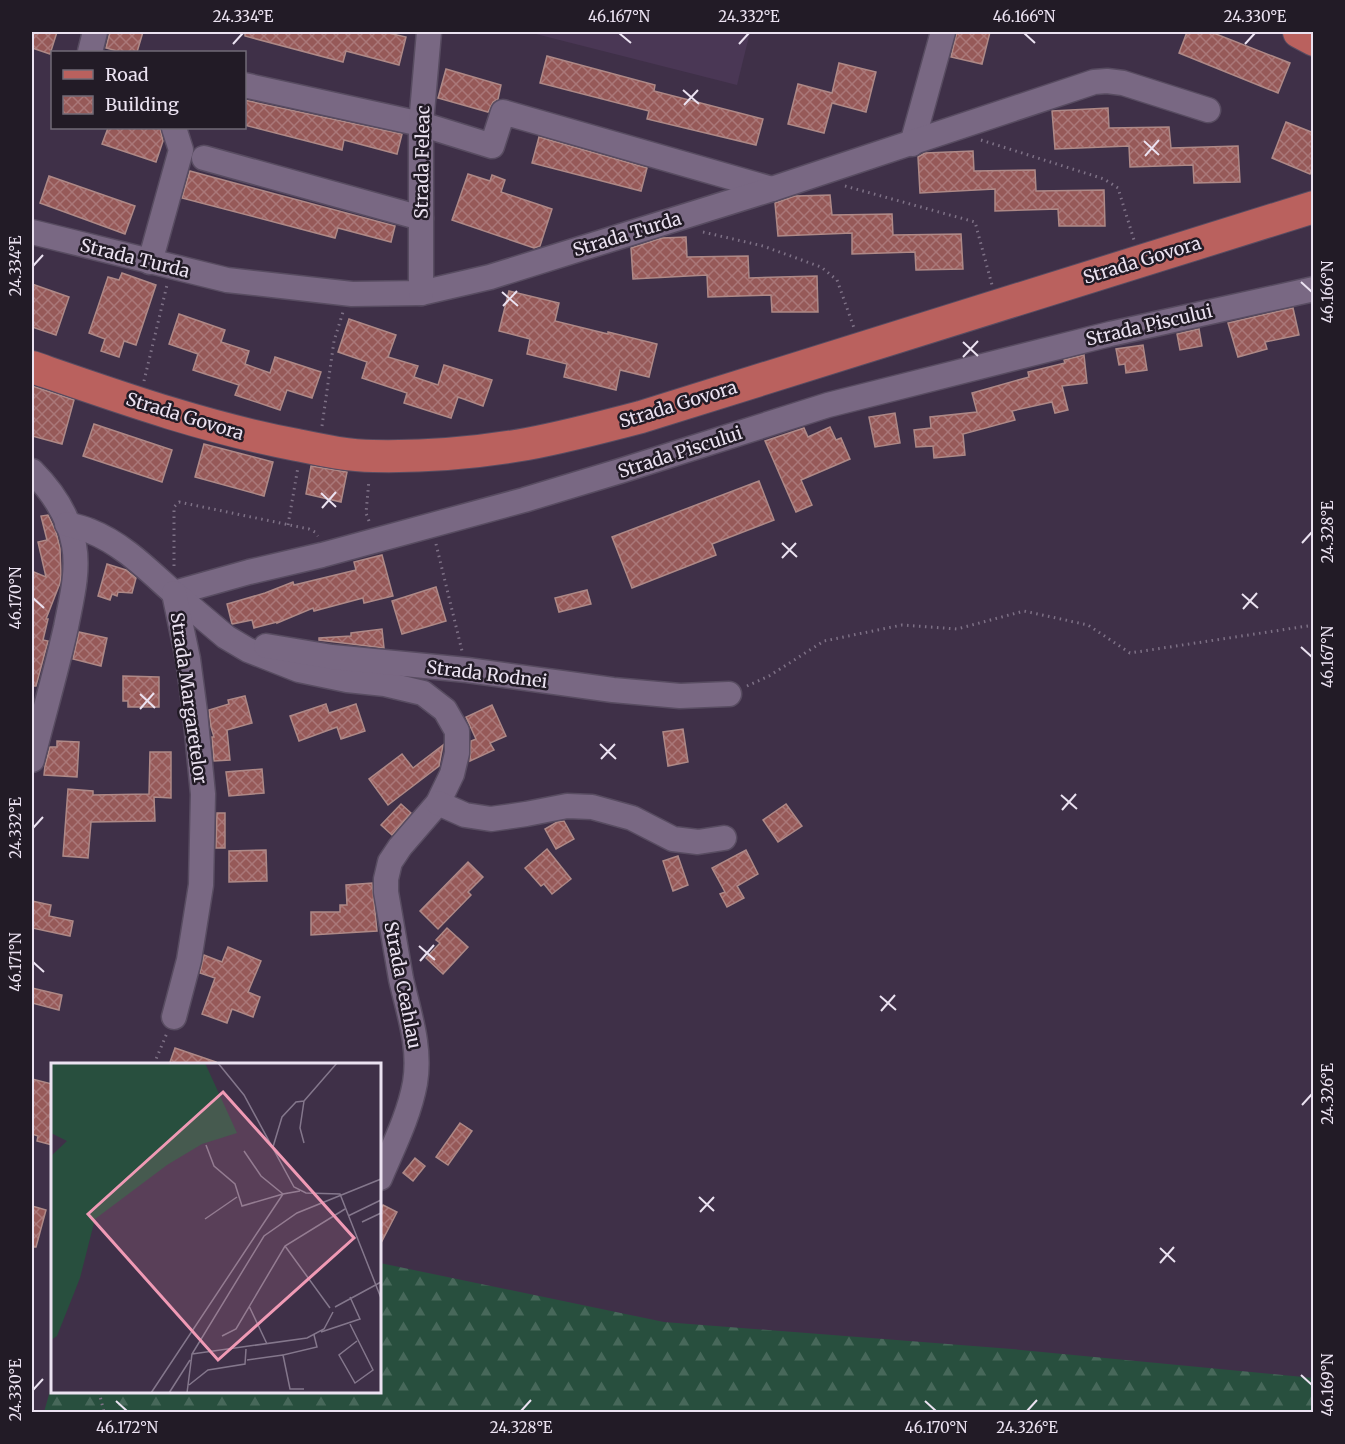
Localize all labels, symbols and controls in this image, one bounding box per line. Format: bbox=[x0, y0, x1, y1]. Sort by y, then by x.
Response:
text: 24.334°E bbox=[213, 7, 274, 26]
text: 46.167°N bbox=[588, 7, 650, 26]
text: 24.332°E bbox=[718, 7, 780, 26]
text: 46.166°N bbox=[993, 7, 1056, 26]
text: 24.330°E bbox=[1224, 7, 1287, 26]
legend bbox=[51, 51, 246, 129]
text: Road bbox=[105, 63, 149, 86]
text: Building bbox=[105, 93, 179, 116]
street label: Strada Feleac bbox=[410, 105, 434, 219]
street label: Strada Turda bbox=[570, 207, 684, 261]
street label: Strada Govora bbox=[1080, 231, 1204, 289]
street label: Strada Turda bbox=[78, 233, 193, 283]
text: 24.334°E bbox=[6, 235, 25, 296]
text: 46.166°N bbox=[1318, 260, 1337, 323]
street label: Strada Piscului bbox=[1083, 299, 1215, 351]
street label: Strada Govora bbox=[616, 375, 740, 433]
street label: Strada Govora bbox=[123, 387, 247, 445]
street label: Strada Piscului bbox=[615, 421, 745, 483]
text: 24.328°E bbox=[1318, 500, 1337, 563]
text: 46.170°N bbox=[6, 566, 25, 629]
street label: Strada Margaretelor bbox=[166, 611, 212, 785]
text: 46.167°N bbox=[1318, 626, 1337, 688]
street label: Strada Rodnei bbox=[425, 655, 549, 693]
text: 24.332°E bbox=[6, 797, 25, 859]
street label: Strada Ceahlau bbox=[379, 920, 427, 1050]
text: 46.171°N bbox=[6, 932, 25, 992]
inset map bbox=[51, 1063, 381, 1393]
text: 24.326°E bbox=[1318, 1063, 1337, 1125]
text: 46.169°N bbox=[1318, 1353, 1337, 1417]
text: 24.330°E bbox=[6, 1358, 25, 1421]
text: 46.172°N bbox=[96, 1418, 158, 1437]
text: 24.328°E bbox=[490, 1418, 553, 1437]
text: 46.170°N bbox=[905, 1418, 968, 1437]
text: 24.326°E bbox=[996, 1418, 1058, 1437]

